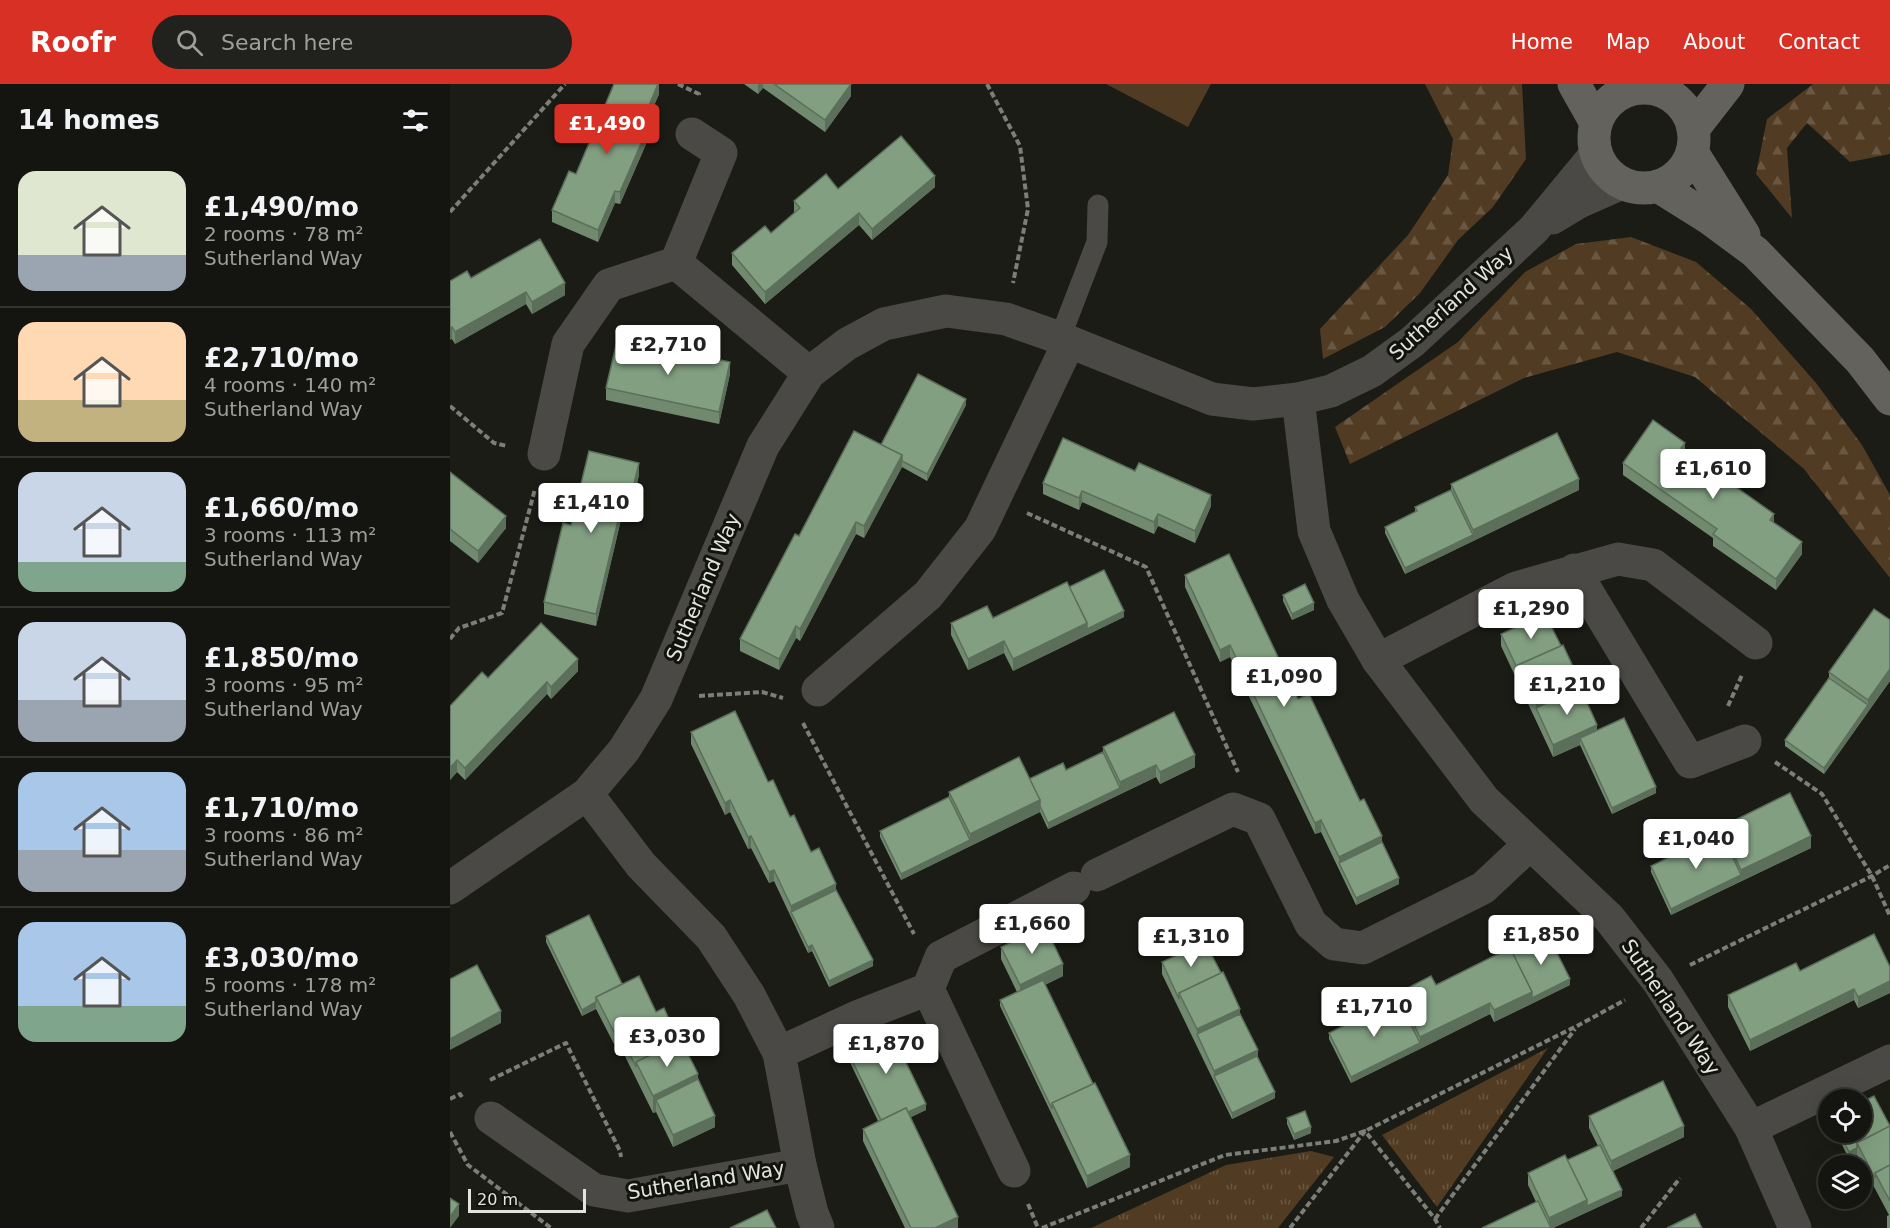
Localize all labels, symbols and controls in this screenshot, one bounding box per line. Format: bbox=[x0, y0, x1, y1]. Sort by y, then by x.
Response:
search box bbox=[152, 15, 572, 69]
text: Roofr bbox=[30, 26, 116, 59]
icon: search bbox=[173, 26, 206, 59]
text: Search here bbox=[221, 30, 353, 55]
text: Home bbox=[1511, 30, 1573, 54]
text: Map bbox=[1606, 30, 1650, 54]
text: About bbox=[1683, 30, 1745, 54]
text: Contact bbox=[1778, 30, 1860, 54]
icon: filters bbox=[399, 104, 432, 137]
pin: £1,490 bbox=[558, 104, 656, 155]
text: 14 homes bbox=[18, 105, 160, 135]
text: £1,490 bbox=[568, 111, 646, 135]
text: £1,490/mo bbox=[204, 192, 359, 222]
icon: home bbox=[66, 195, 138, 267]
text: 2 rooms · 78 m² bbox=[204, 222, 364, 246]
street label: Sutherland Way bbox=[1384, 241, 1518, 365]
text: Sutherland Way bbox=[204, 246, 363, 270]
pin: £2,710 bbox=[619, 325, 717, 376]
text: £2,710 bbox=[629, 332, 707, 356]
text: £2,710/mo bbox=[204, 343, 359, 373]
icon: home bbox=[66, 346, 138, 418]
text: 4 rooms · 140 m² bbox=[204, 373, 376, 397]
text: Sutherland Way bbox=[204, 397, 363, 421]
pin: £1,610 bbox=[1664, 449, 1762, 500]
text: £1,610 bbox=[1674, 456, 1752, 480]
pin: £1,410 bbox=[542, 483, 640, 534]
text: £1,410 bbox=[552, 490, 630, 514]
text: £1,660/mo bbox=[204, 493, 359, 523]
icon: home bbox=[66, 496, 138, 568]
street label: Sutherland Way bbox=[661, 509, 745, 665]
text: 3 rooms · 113 m² bbox=[204, 523, 376, 547]
text: Sutherland Way bbox=[204, 547, 363, 571]
pin: £1,290 bbox=[1482, 589, 1580, 640]
text: £1,290 bbox=[1492, 596, 1570, 620]
text: £1,850/mo bbox=[204, 643, 359, 673]
icon: home bbox=[66, 646, 138, 718]
pin: £1,090 bbox=[1235, 657, 1333, 708]
text: £1,090 bbox=[1245, 664, 1323, 688]
pin: £1,210 bbox=[1518, 665, 1616, 716]
text: £1,210 bbox=[1528, 672, 1606, 696]
text: 3 rooms · 95 m² bbox=[204, 673, 364, 697]
text: Sutherland Way bbox=[204, 697, 363, 721]
text: £1,710/mo bbox=[204, 793, 359, 823]
icon: home bbox=[66, 796, 138, 868]
pin: £1,040 bbox=[1647, 819, 1745, 870]
text: 3 rooms · 86 m² bbox=[204, 823, 364, 847]
text: £1,040 bbox=[1657, 826, 1735, 850]
text: Sutherland Way bbox=[204, 847, 363, 871]
pin: £1,660 bbox=[983, 904, 1081, 955]
text: £1,660 bbox=[993, 911, 1071, 935]
pin: £1,850 bbox=[1492, 915, 1590, 966]
pin: £1,310 bbox=[1142, 917, 1240, 968]
text: £1,850 bbox=[1502, 922, 1580, 946]
text: £1,310 bbox=[1152, 924, 1230, 948]
street label: Sutherland Way bbox=[1617, 935, 1725, 1080]
text: £3,030/mo bbox=[204, 943, 359, 973]
icon: home bbox=[66, 946, 138, 1018]
text: 5 rooms · 178 m² bbox=[204, 973, 376, 997]
pin: £1,710 bbox=[1325, 987, 1423, 1038]
text: £1,710 bbox=[1335, 994, 1413, 1018]
text: Sutherland Way bbox=[204, 997, 363, 1021]
pin: £3,030 bbox=[618, 1017, 716, 1068]
text: £3,030 bbox=[628, 1024, 706, 1048]
pin: £1,870 bbox=[837, 1024, 935, 1075]
text: £1,870 bbox=[847, 1031, 925, 1055]
map controls bbox=[1818, 1089, 1872, 1209]
button: locate bbox=[1818, 1089, 1872, 1143]
button: layers bbox=[1818, 1155, 1872, 1209]
street label: Sutherland Way bbox=[626, 1156, 786, 1204]
scale bar bbox=[468, 1186, 586, 1214]
text: 20 m bbox=[477, 1190, 518, 1209]

